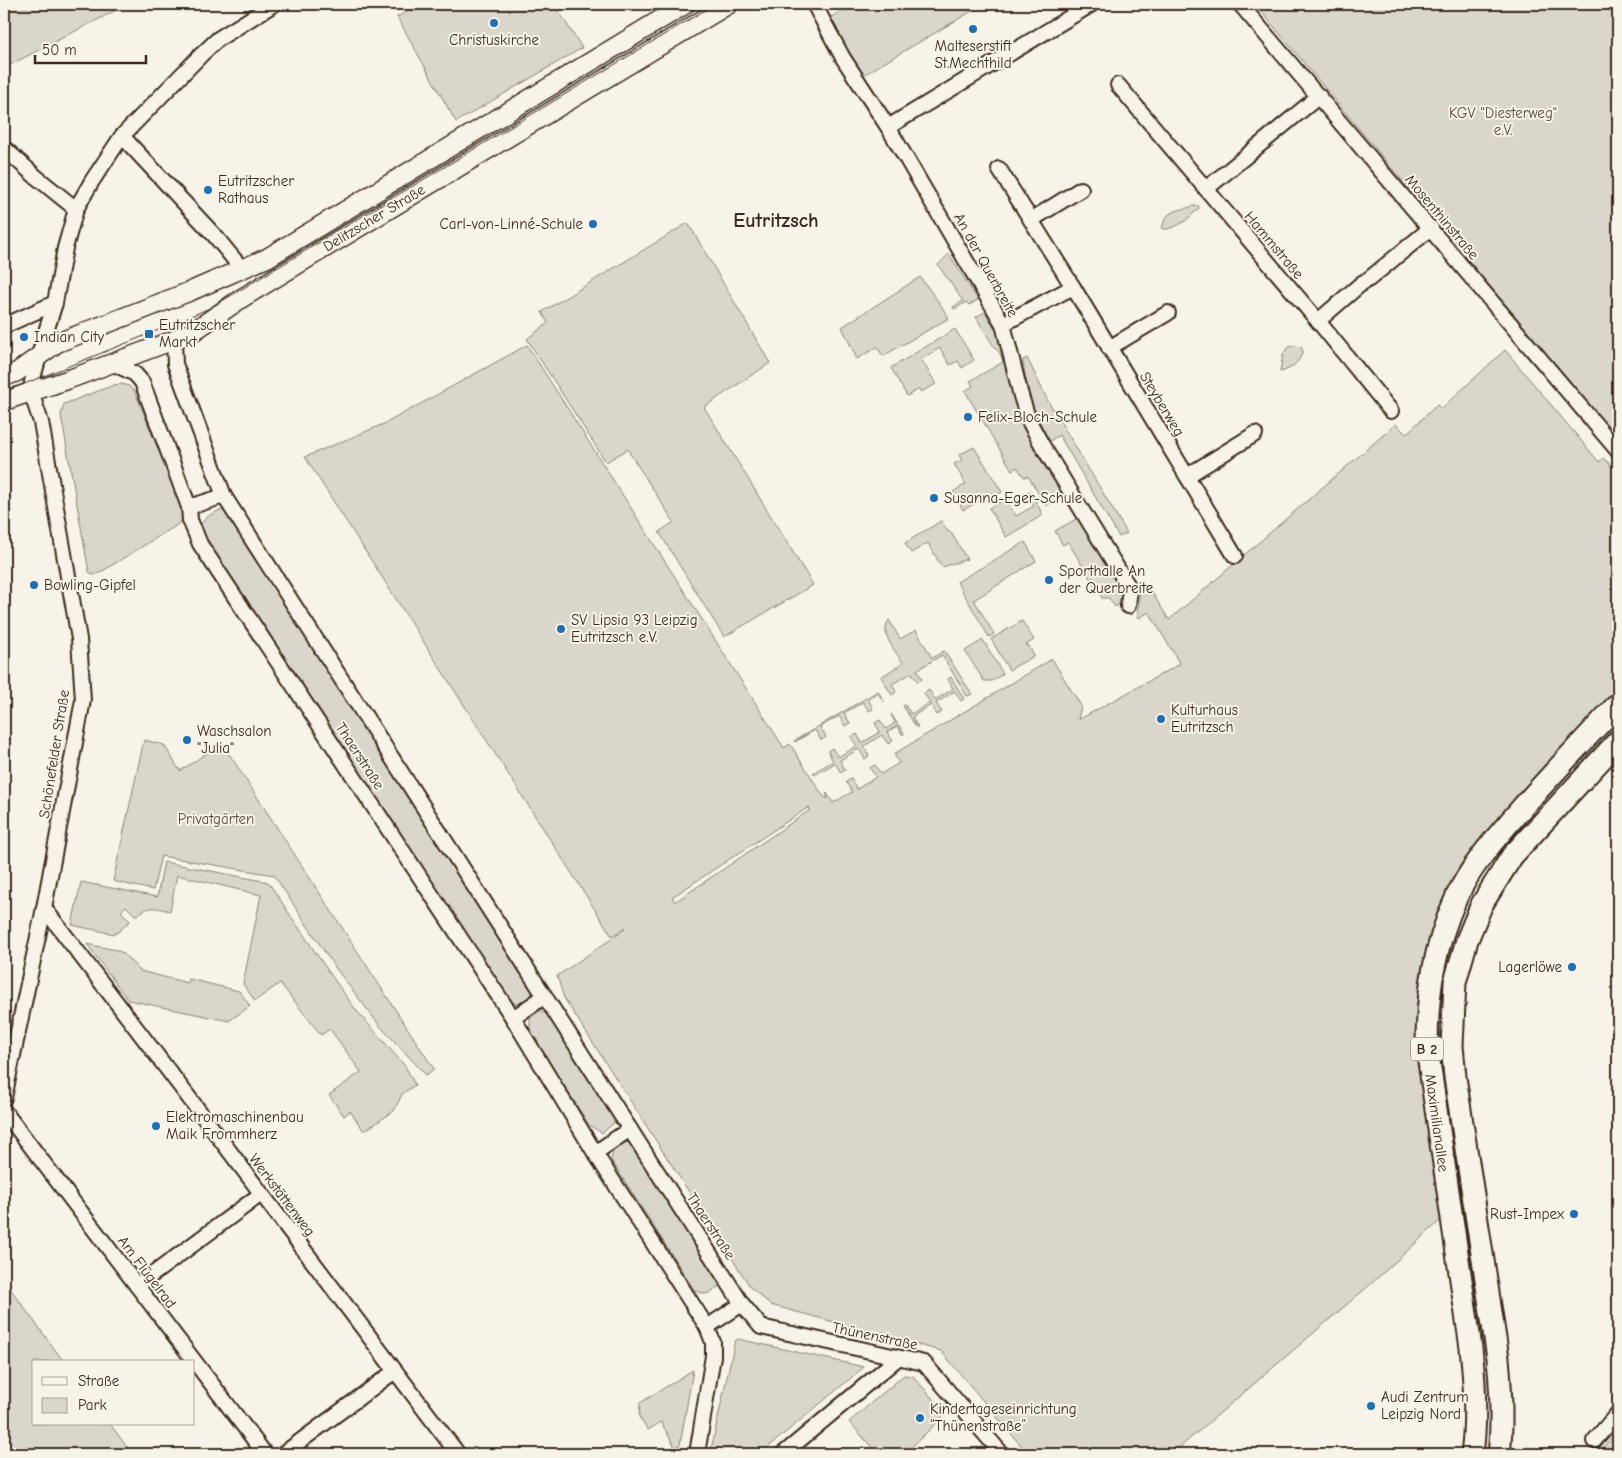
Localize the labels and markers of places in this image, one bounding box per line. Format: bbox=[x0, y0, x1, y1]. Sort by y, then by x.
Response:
marker: Christuskirche bbox=[488, 17, 500, 29]
marker: Malteserstift St.Mechthild bbox=[967, 23, 979, 35]
place label: Christuskirche bbox=[449, 31, 539, 49]
place label: Malteserstift St.Mechthild bbox=[934, 37, 1012, 72]
place label: Eutritzscher Rathaus bbox=[218, 172, 294, 207]
marker: Eutritzscher Rathaus bbox=[202, 184, 214, 196]
place label: Carl-von-Linné-Schule bbox=[439, 215, 583, 233]
marker: Carl-von-Linné-Schule bbox=[587, 218, 599, 230]
place label: Eutritzscher Markt bbox=[159, 316, 235, 351]
place label: Indian City bbox=[34, 328, 104, 346]
marker: Eutritzscher Markt bbox=[143, 328, 155, 340]
marker: Indian City bbox=[18, 331, 30, 343]
place label: Felix-Bloch-Schule bbox=[978, 408, 1097, 426]
marker: Felix-Bloch-Schule bbox=[962, 411, 974, 423]
place label: Susanna-Eger-Schule bbox=[944, 489, 1083, 507]
marker: Susanna-Eger-Schule bbox=[928, 492, 940, 504]
place label: Sporthalle An der Querbreite bbox=[1059, 562, 1154, 597]
marker: Sporthalle An der Querbreite bbox=[1043, 574, 1055, 586]
place label: Bowling-Gipfel bbox=[44, 576, 136, 594]
marker: Bowling-Gipfel bbox=[28, 579, 40, 591]
place label: SV Lipsia 93 Leipzig Eutritzsch e.V. bbox=[571, 611, 698, 646]
marker: SV Lipsia 93 Leipzig Eutritzsch e.V. bbox=[555, 623, 567, 635]
place label: Kulturhaus Eutritzsch bbox=[1171, 701, 1238, 736]
marker: Kulturhaus Eutritzsch bbox=[1155, 713, 1167, 725]
place label: Waschsalon "Julia" bbox=[197, 722, 272, 757]
marker: Waschsalon "Julia" bbox=[181, 734, 193, 746]
place label: Lagerlöwe bbox=[1498, 958, 1562, 976]
marker: Lagerlöwe bbox=[1566, 961, 1578, 973]
place label: Elektromaschinenbau Maik Frommherz bbox=[166, 1108, 304, 1143]
marker: Elektromaschinenbau Maik Frommherz bbox=[150, 1120, 162, 1132]
place label: Rust-Impex bbox=[1490, 1205, 1565, 1223]
marker: Rust-Impex bbox=[1568, 1208, 1580, 1220]
place label: Audi Zentrum Leipzig Nord bbox=[1381, 1388, 1469, 1423]
place label: Kindertageseinrichtung “Thünenstraße” bbox=[930, 1400, 1077, 1435]
marker: Audi Zentrum Leipzig Nord bbox=[1365, 1400, 1377, 1412]
marker: Kindertageseinrichtung “Thünenstraße” bbox=[914, 1412, 926, 1424]

